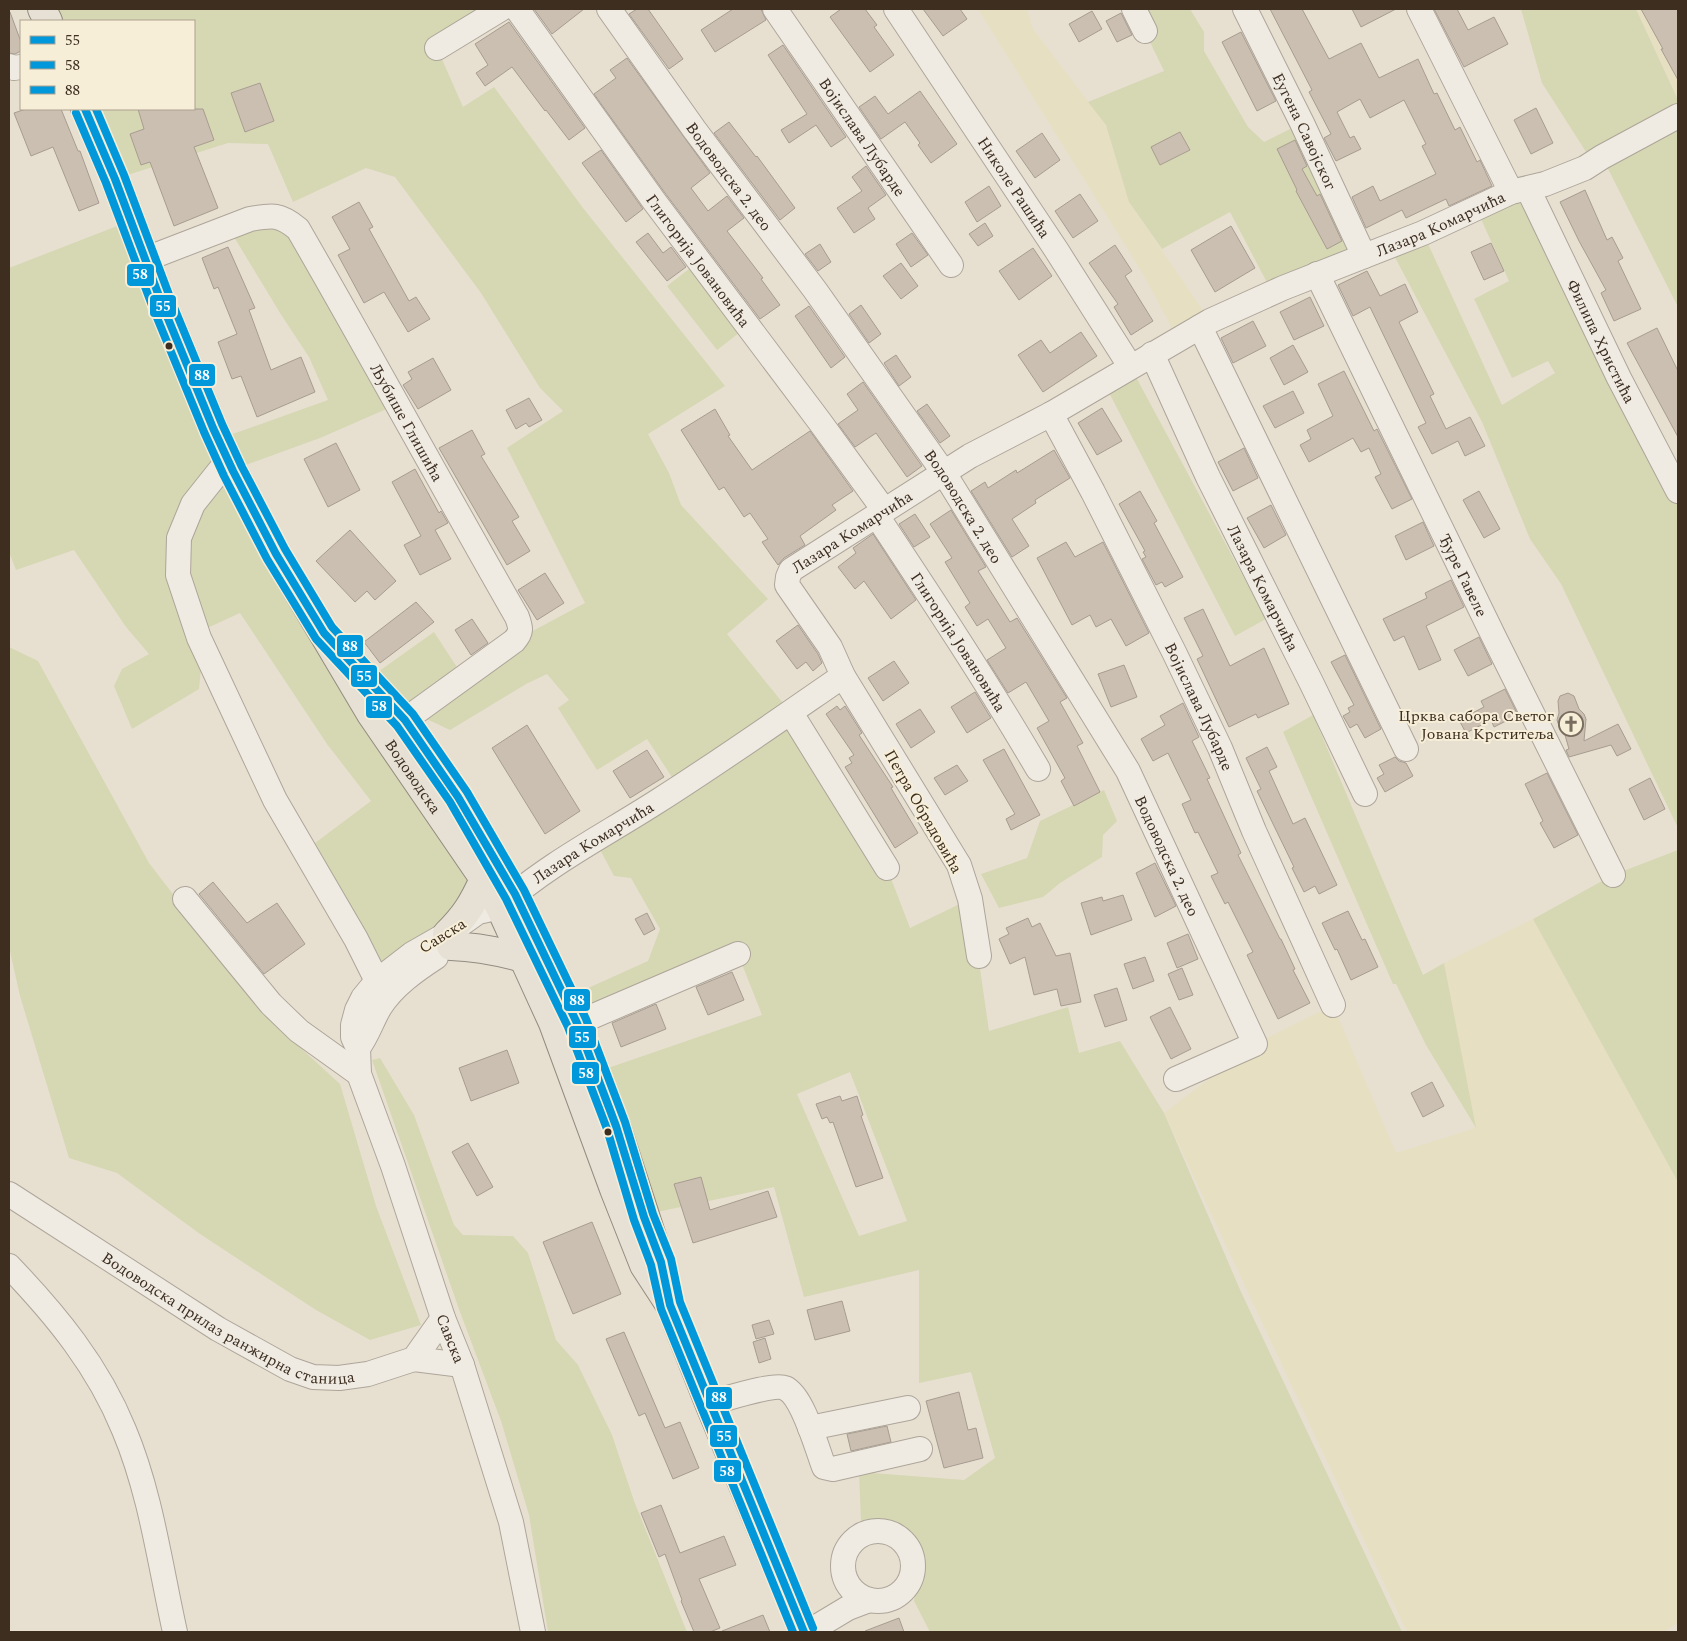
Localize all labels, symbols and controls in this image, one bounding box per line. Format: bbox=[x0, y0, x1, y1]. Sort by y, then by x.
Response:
legend bbox=[20, 20, 195, 110]
text: 55 bbox=[65, 29, 80, 52]
text: 58 bbox=[65, 54, 80, 77]
street label: Еугена Савојског bbox=[1266, 69, 1343, 194]
street label: Војислава Лубарде bbox=[813, 73, 911, 202]
text: 88 bbox=[65, 79, 80, 102]
street label: Водоводска 2. део bbox=[680, 117, 778, 236]
street label: Николе Рашића bbox=[971, 132, 1056, 243]
street label: Лазара Комарчића bbox=[1373, 185, 1510, 263]
street label: Глигорија Јовановића bbox=[639, 189, 756, 333]
line badge: 58 bbox=[126, 263, 155, 287]
text: 58 bbox=[132, 264, 148, 285]
street label: Филипа Христића bbox=[1560, 276, 1641, 408]
line badge: 55 bbox=[149, 294, 177, 318]
text: 55 bbox=[155, 296, 171, 317]
unlabelled marker bbox=[164, 341, 174, 351]
street label: Љубише Глишића bbox=[364, 359, 449, 486]
line badge: 88 bbox=[188, 363, 216, 387]
text: 88 bbox=[194, 365, 210, 386]
street label: Водоводска 2. део bbox=[918, 445, 1008, 568]
street label: Лазара Комарчића bbox=[787, 485, 917, 580]
street label: Лазара Комарчића bbox=[1221, 521, 1305, 656]
street label: Ђуре Гавеле bbox=[1432, 530, 1493, 621]
street label: Глигорија Јовановића bbox=[904, 567, 1012, 717]
line badge: 88 bbox=[336, 634, 364, 658]
text: 88 bbox=[342, 636, 358, 657]
street label: Војислава Лубарде bbox=[1158, 638, 1239, 775]
line badge: 55 bbox=[350, 664, 378, 688]
text: 55 bbox=[356, 666, 372, 687]
line badge: 58 bbox=[365, 695, 393, 719]
text: 58 bbox=[371, 696, 387, 717]
place label: Црква сабора Светог Јована Крститеља bbox=[1398, 704, 1554, 746]
church icon: Црква сабора Светог Јована Крститеља bbox=[1558, 711, 1584, 737]
street label: Водоводска bbox=[378, 734, 447, 819]
street label: Петра Обрадовића bbox=[878, 745, 968, 878]
street label: Водоводска 2. део bbox=[1128, 792, 1205, 921]
street label: Лазара Комарчића bbox=[528, 796, 659, 890]
street label: Савска bbox=[414, 912, 471, 960]
line badge: 88 bbox=[563, 988, 591, 1012]
text: 88 bbox=[569, 990, 585, 1011]
line badge: 55 bbox=[568, 1025, 597, 1049]
text: 55 bbox=[574, 1027, 590, 1048]
line badge: 58 bbox=[571, 1061, 600, 1085]
text: 58 bbox=[578, 1063, 594, 1084]
unlabelled marker bbox=[603, 1127, 613, 1137]
street label: Водоводска прилаз ранжирна станица bbox=[97, 1246, 356, 1391]
street label: Савска bbox=[429, 1310, 471, 1367]
line badge: 88 bbox=[705, 1386, 733, 1410]
text: 88 bbox=[711, 1387, 727, 1408]
line badge: 55 bbox=[709, 1424, 738, 1448]
text: 55 bbox=[716, 1426, 732, 1447]
line badge: 58 bbox=[713, 1459, 742, 1483]
text: 58 bbox=[719, 1461, 735, 1482]

